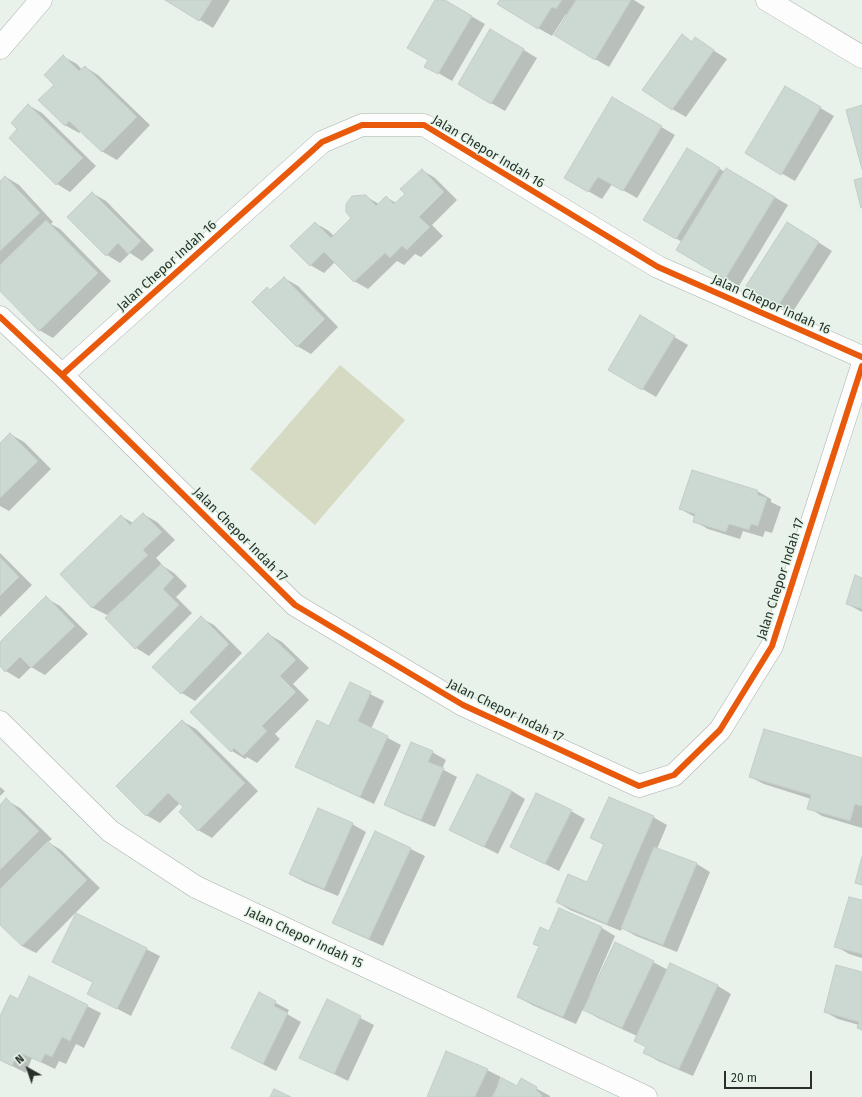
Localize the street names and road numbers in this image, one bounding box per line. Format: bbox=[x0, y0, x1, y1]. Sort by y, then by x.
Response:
street label: Jalan Chepor Indah 16 bbox=[429, 112, 547, 192]
street label: Jalan Chepor Indah 16 bbox=[114, 217, 220, 315]
street label: Jalan Chepor Indah 16 bbox=[709, 272, 833, 338]
street label: Jalan Chepor Indah 17 bbox=[190, 485, 290, 585]
street label: Jalan Chepor Indah 17 bbox=[754, 516, 808, 642]
street label: Jalan Chepor Indah 17 bbox=[444, 676, 566, 746]
street label: Jalan Chepor Indah 15 bbox=[243, 904, 365, 972]

